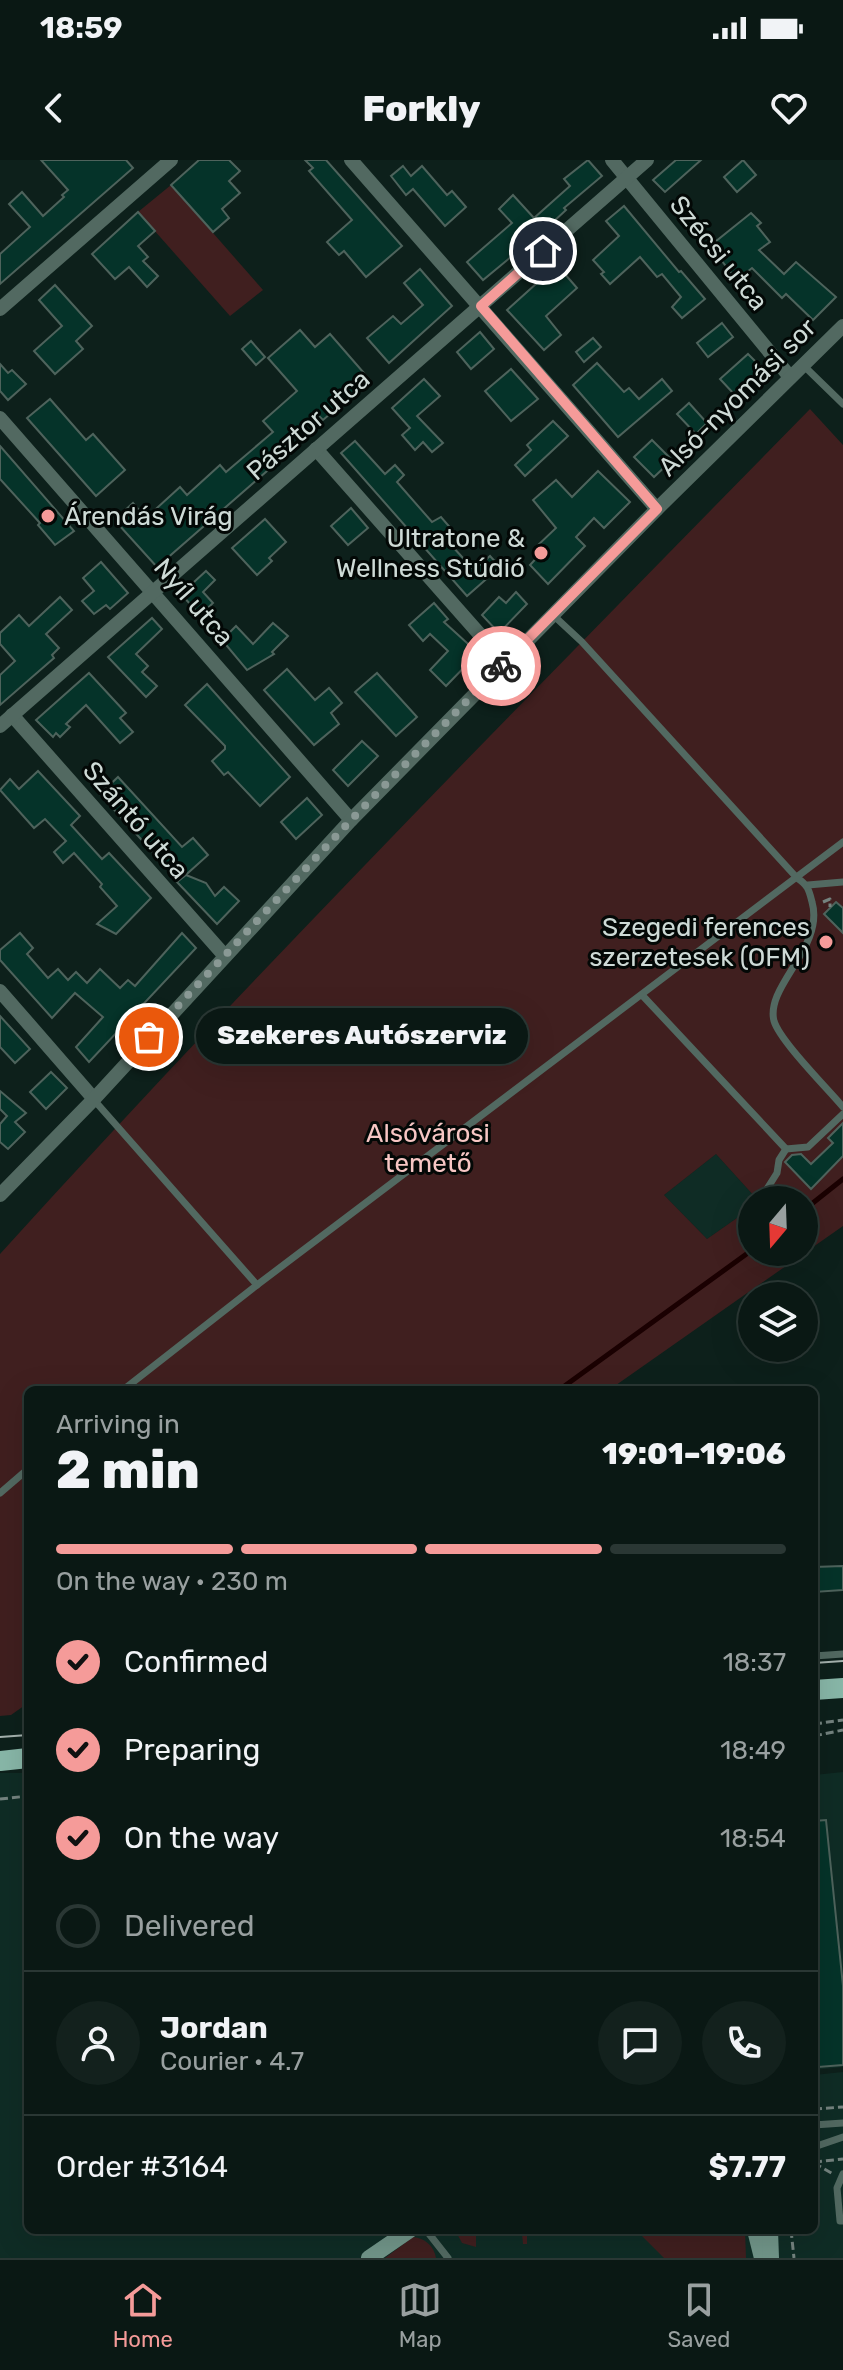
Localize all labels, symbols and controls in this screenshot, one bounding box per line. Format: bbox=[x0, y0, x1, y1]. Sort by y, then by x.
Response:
text: 18:59 bbox=[40, 10, 123, 46]
icon: back bbox=[32, 86, 76, 130]
icon: heart bbox=[767, 86, 811, 130]
text: Forkly bbox=[363, 87, 480, 130]
street label: Szécsi utca bbox=[663, 190, 774, 317]
pin bbox=[509, 217, 577, 285]
icon: home bbox=[521, 229, 565, 273]
street label: Alsó-nyomási sor bbox=[652, 312, 823, 483]
street label: Pásztor utca bbox=[241, 364, 376, 487]
place label: Árendás Virág bbox=[64, 501, 233, 532]
marker: Árendás Virág bbox=[39, 507, 57, 525]
place label: Ultratone & Wellness Stúdió bbox=[336, 523, 525, 584]
marker: Ultratone & Wellness Stúdió bbox=[532, 544, 550, 562]
street label: Nyíl utca bbox=[147, 552, 240, 653]
courier bbox=[461, 626, 541, 706]
icon: bike bbox=[479, 644, 523, 688]
street label: Szántó utca bbox=[76, 755, 195, 885]
place label: Szegedi ferences szerzetesek (OFM) bbox=[589, 912, 810, 973]
marker: Szegedi ferences szerzetesek (OFM) bbox=[817, 933, 835, 951]
pin bbox=[115, 1003, 183, 1071]
callout: Szekeres Autószerviz bbox=[197, 1009, 529, 1065]
icon: bag bbox=[127, 1015, 171, 1059]
text: Szekeres Autószerviz bbox=[217, 1020, 507, 1051]
park label: Alsóvárosi temető bbox=[366, 1118, 490, 1179]
north arrow bbox=[738, 1186, 818, 1266]
map controls bbox=[738, 1186, 818, 1362]
button: layers bbox=[738, 1282, 818, 1362]
text: Arriving in bbox=[56, 1409, 180, 1440]
text: 19:01–19:06 bbox=[602, 1436, 786, 1472]
text: 2 min bbox=[56, 1439, 200, 1501]
text: On the way · 230 m bbox=[56, 1566, 288, 1597]
icon: check bbox=[56, 1640, 100, 1684]
text: Confirmed bbox=[124, 1644, 268, 1680]
text: 18:37 bbox=[723, 1647, 786, 1678]
icon: check bbox=[56, 1728, 100, 1772]
text: Preparing bbox=[124, 1732, 260, 1768]
text: 18:49 bbox=[720, 1735, 786, 1766]
icon: check bbox=[56, 1816, 100, 1860]
text: On the way bbox=[124, 1820, 279, 1856]
text: 18:54 bbox=[720, 1823, 786, 1854]
text: Delivered bbox=[124, 1908, 255, 1944]
button: person bbox=[56, 2001, 140, 2085]
button: chat bbox=[598, 2001, 682, 2085]
button: phone bbox=[702, 2001, 786, 2085]
text: Jordan bbox=[160, 2010, 268, 2046]
text: Courier · 4.7 bbox=[160, 2046, 304, 2077]
text: Order #3164 bbox=[56, 2149, 228, 2185]
text: $7.77 bbox=[709, 2149, 786, 2185]
tab: Home bbox=[113, 2278, 173, 2353]
tab: Map bbox=[398, 2278, 442, 2353]
tab: Saved bbox=[668, 2278, 730, 2353]

